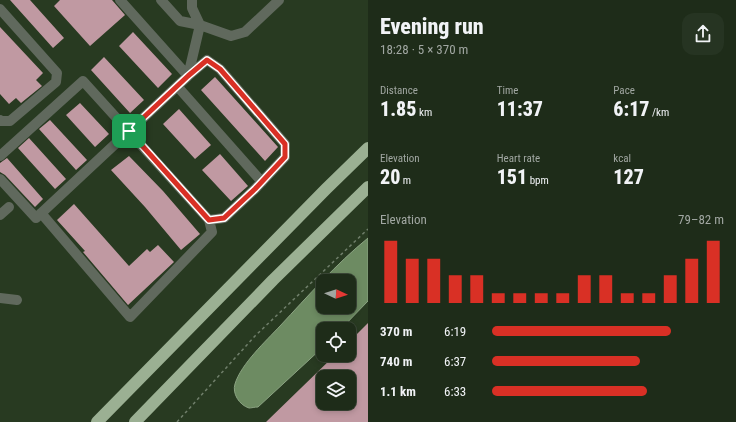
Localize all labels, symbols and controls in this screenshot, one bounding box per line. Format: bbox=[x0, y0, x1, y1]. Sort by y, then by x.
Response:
button: share bbox=[682, 13, 724, 55]
text: Evening run bbox=[380, 14, 484, 39]
text: 18:28 · 5 × 370 m bbox=[380, 42, 468, 57]
text: Distance bbox=[380, 84, 418, 97]
text: Time bbox=[497, 84, 518, 97]
text: Pace bbox=[613, 84, 635, 97]
text: 1.85 bbox=[380, 97, 416, 121]
text: 11:37 bbox=[497, 97, 543, 121]
text: 6:17 bbox=[613, 97, 649, 121]
text: km bbox=[416, 106, 432, 119]
text: /km bbox=[649, 106, 669, 119]
pin bbox=[112, 114, 146, 148]
icon: arrive bbox=[118, 120, 140, 142]
text: Elevation bbox=[380, 152, 420, 165]
text: Heart rate bbox=[497, 152, 540, 165]
text: kcal bbox=[613, 152, 631, 165]
text: 20 bbox=[380, 165, 400, 189]
text: 151 bbox=[497, 165, 527, 189]
text: 127 bbox=[613, 165, 644, 189]
text: m bbox=[400, 174, 411, 187]
text: bpm bbox=[527, 174, 549, 187]
text: Elevation bbox=[380, 212, 427, 227]
text: 79–82 m bbox=[678, 212, 724, 227]
north arrow bbox=[316, 274, 356, 314]
map controls bbox=[316, 274, 356, 410]
button: locate bbox=[316, 322, 356, 362]
text: 370 m bbox=[380, 324, 412, 339]
text: 6:19 bbox=[444, 324, 466, 339]
text: 740 m bbox=[380, 354, 412, 369]
text: 6:37 bbox=[444, 354, 466, 369]
button: layers bbox=[316, 370, 356, 410]
text: 1.1 km bbox=[380, 384, 416, 399]
text: 6:33 bbox=[444, 384, 466, 399]

